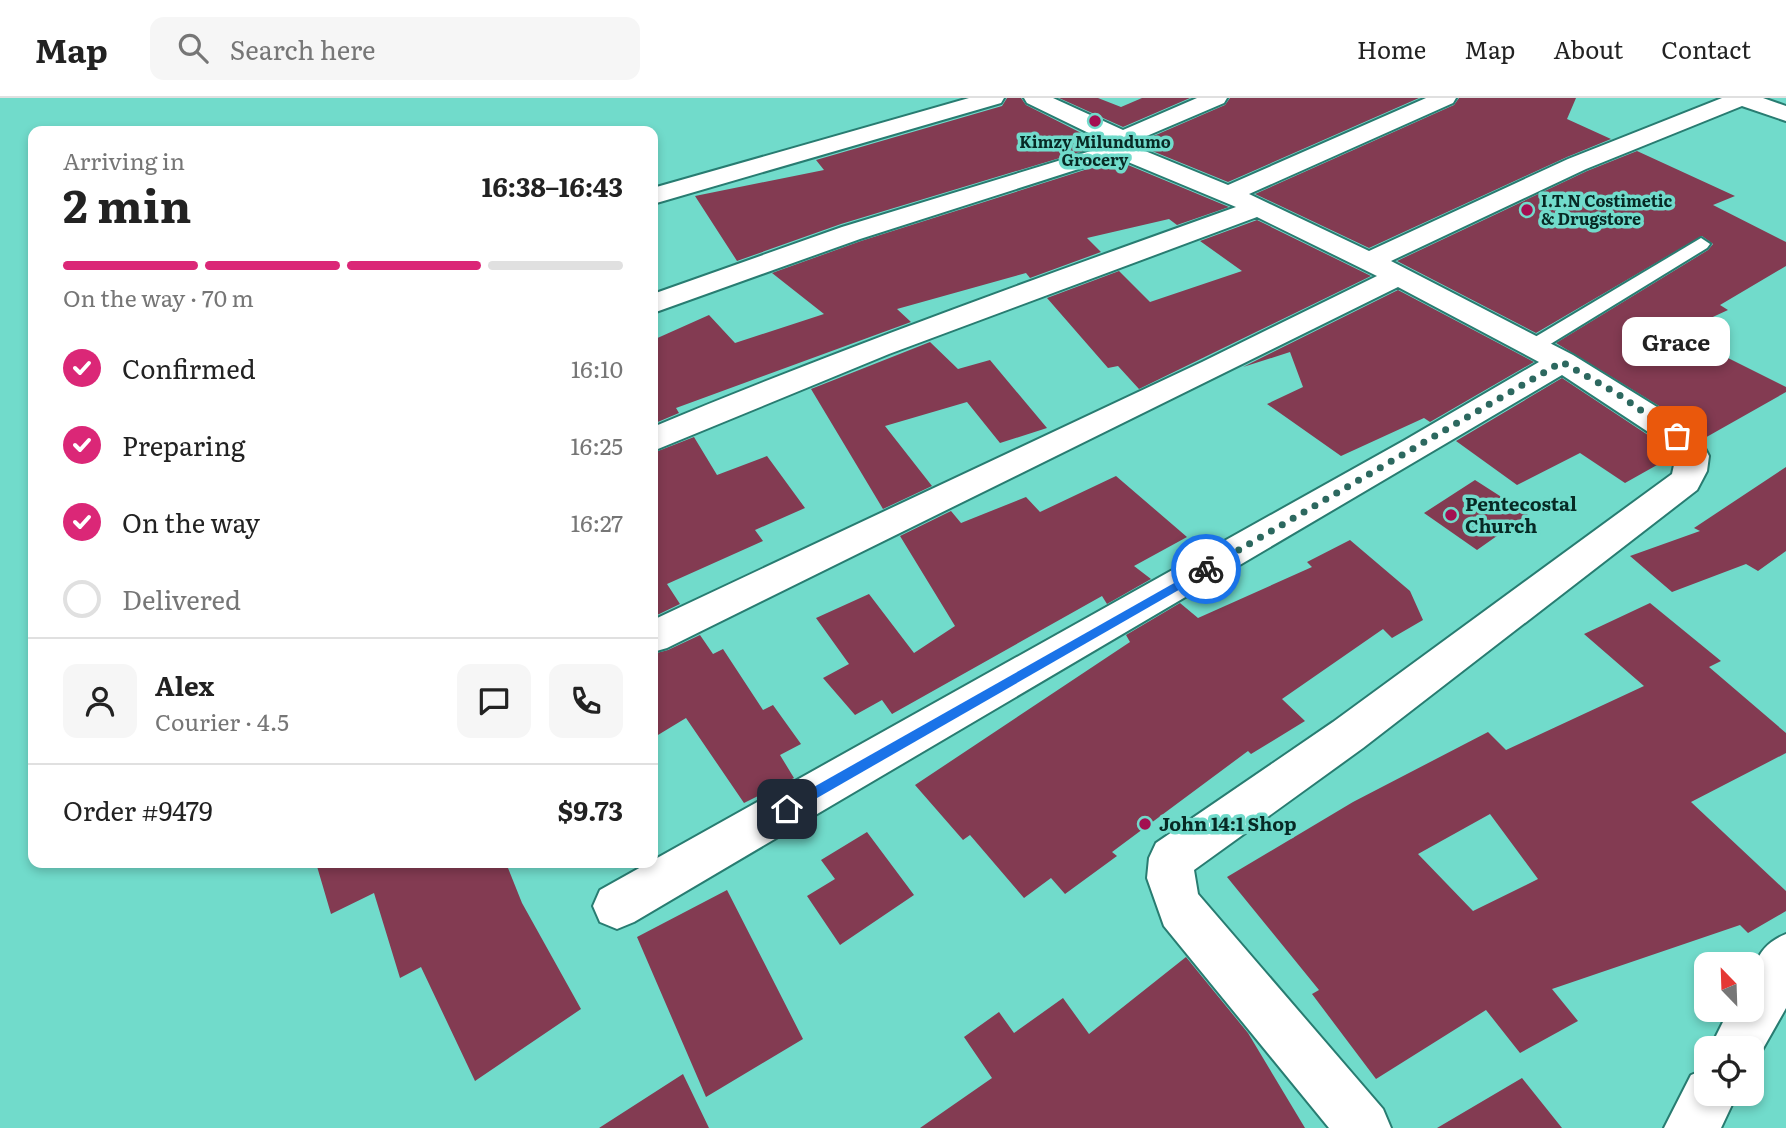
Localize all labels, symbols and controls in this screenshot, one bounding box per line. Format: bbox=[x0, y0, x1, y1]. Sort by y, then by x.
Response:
search box bbox=[150, 17, 640, 80]
text: Map bbox=[35, 24, 108, 73]
icon: search bbox=[174, 29, 212, 67]
text: Search here bbox=[230, 29, 376, 68]
text: Home bbox=[1357, 31, 1426, 66]
text: Map bbox=[1464, 31, 1515, 66]
text: About bbox=[1553, 31, 1623, 66]
text: Contact bbox=[1661, 31, 1751, 66]
marker: Kimzy Milundumo Grocery bbox=[1087, 113, 1103, 129]
place label: Kimzy Milundumo Grocery bbox=[1019, 129, 1171, 171]
text: Arriving in bbox=[63, 143, 185, 177]
text: 16:38–16:43 bbox=[482, 166, 623, 205]
text: 2 min bbox=[63, 169, 192, 237]
place label: I.T.N Costimetic & Drugstore bbox=[1541, 188, 1673, 230]
marker: I.T.N Costimetic & Drugstore bbox=[1519, 202, 1535, 218]
text: On the way · 70 m bbox=[63, 280, 254, 314]
callout: Grace bbox=[1623, 317, 1731, 366]
text: Grace bbox=[1642, 324, 1710, 358]
text: Confirmed bbox=[122, 348, 256, 387]
icon: check bbox=[63, 349, 101, 387]
text: 16:10 bbox=[571, 351, 623, 385]
pin bbox=[1647, 406, 1707, 466]
icon: bag bbox=[1658, 417, 1696, 455]
text: Preparing bbox=[122, 425, 245, 464]
icon: check bbox=[63, 426, 101, 464]
text: 16:25 bbox=[571, 428, 623, 462]
place label: Pentecostal Church bbox=[1465, 489, 1577, 539]
text: On the way bbox=[122, 502, 260, 541]
icon: check bbox=[63, 503, 101, 541]
text: 16:27 bbox=[571, 505, 623, 539]
marker: Pentecostal Church bbox=[1443, 507, 1459, 523]
courier bbox=[1171, 534, 1241, 604]
icon: bike bbox=[1187, 550, 1225, 588]
text: Delivered bbox=[122, 579, 241, 618]
button: person bbox=[63, 664, 137, 738]
button: chat bbox=[457, 664, 531, 738]
button: phone bbox=[549, 664, 623, 738]
text: Alex bbox=[155, 665, 214, 704]
text: Courier · 4.5 bbox=[155, 704, 289, 738]
pin bbox=[757, 779, 817, 839]
text: Order #9479 bbox=[63, 790, 213, 829]
text: $9.73 bbox=[558, 790, 623, 829]
icon: home bbox=[768, 790, 806, 828]
place label: John 14:1 Shop bbox=[1159, 809, 1296, 837]
marker: John 14:1 Shop bbox=[1137, 816, 1153, 832]
north arrow bbox=[1694, 952, 1764, 1022]
map controls bbox=[1694, 952, 1764, 1106]
button: locate bbox=[1694, 1036, 1764, 1106]

